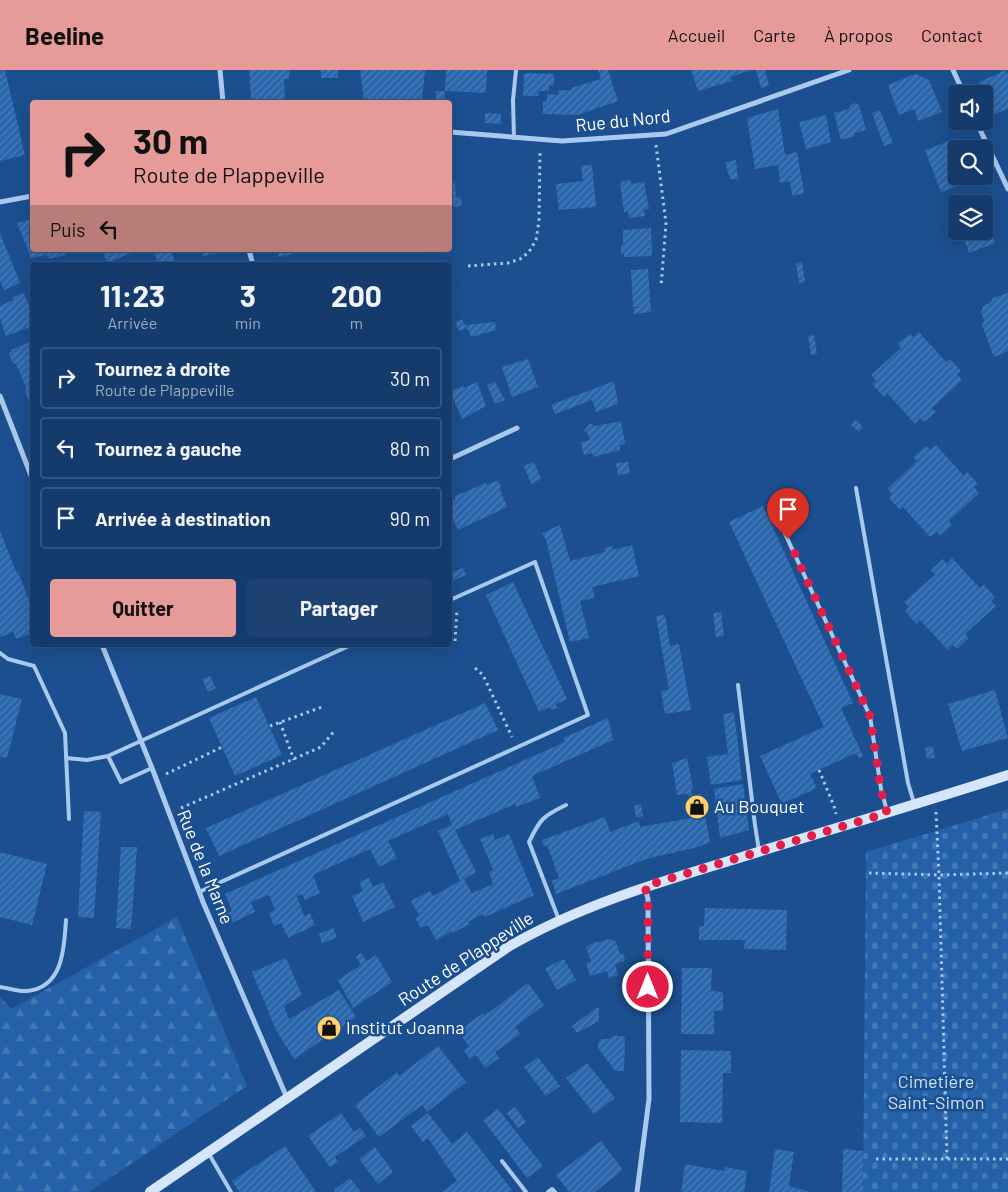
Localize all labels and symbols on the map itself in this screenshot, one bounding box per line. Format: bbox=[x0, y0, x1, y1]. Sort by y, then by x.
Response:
street label: Rue du Nord bbox=[574, 104, 671, 136]
pin bbox=[767, 488, 809, 539]
shop icon: Au Bouquet bbox=[684, 794, 710, 820]
place label: Au Bouquet bbox=[714, 795, 805, 817]
street label: Rue de la Marne bbox=[173, 806, 239, 927]
street label: Route de Plappeville bbox=[394, 906, 537, 1010]
position arrow bbox=[621, 960, 673, 1012]
shop icon: Institut Joanna bbox=[316, 1015, 342, 1041]
place label: Institut Joanna bbox=[346, 1016, 465, 1038]
park label: Cimetière Saint-Simon bbox=[888, 1070, 984, 1113]

